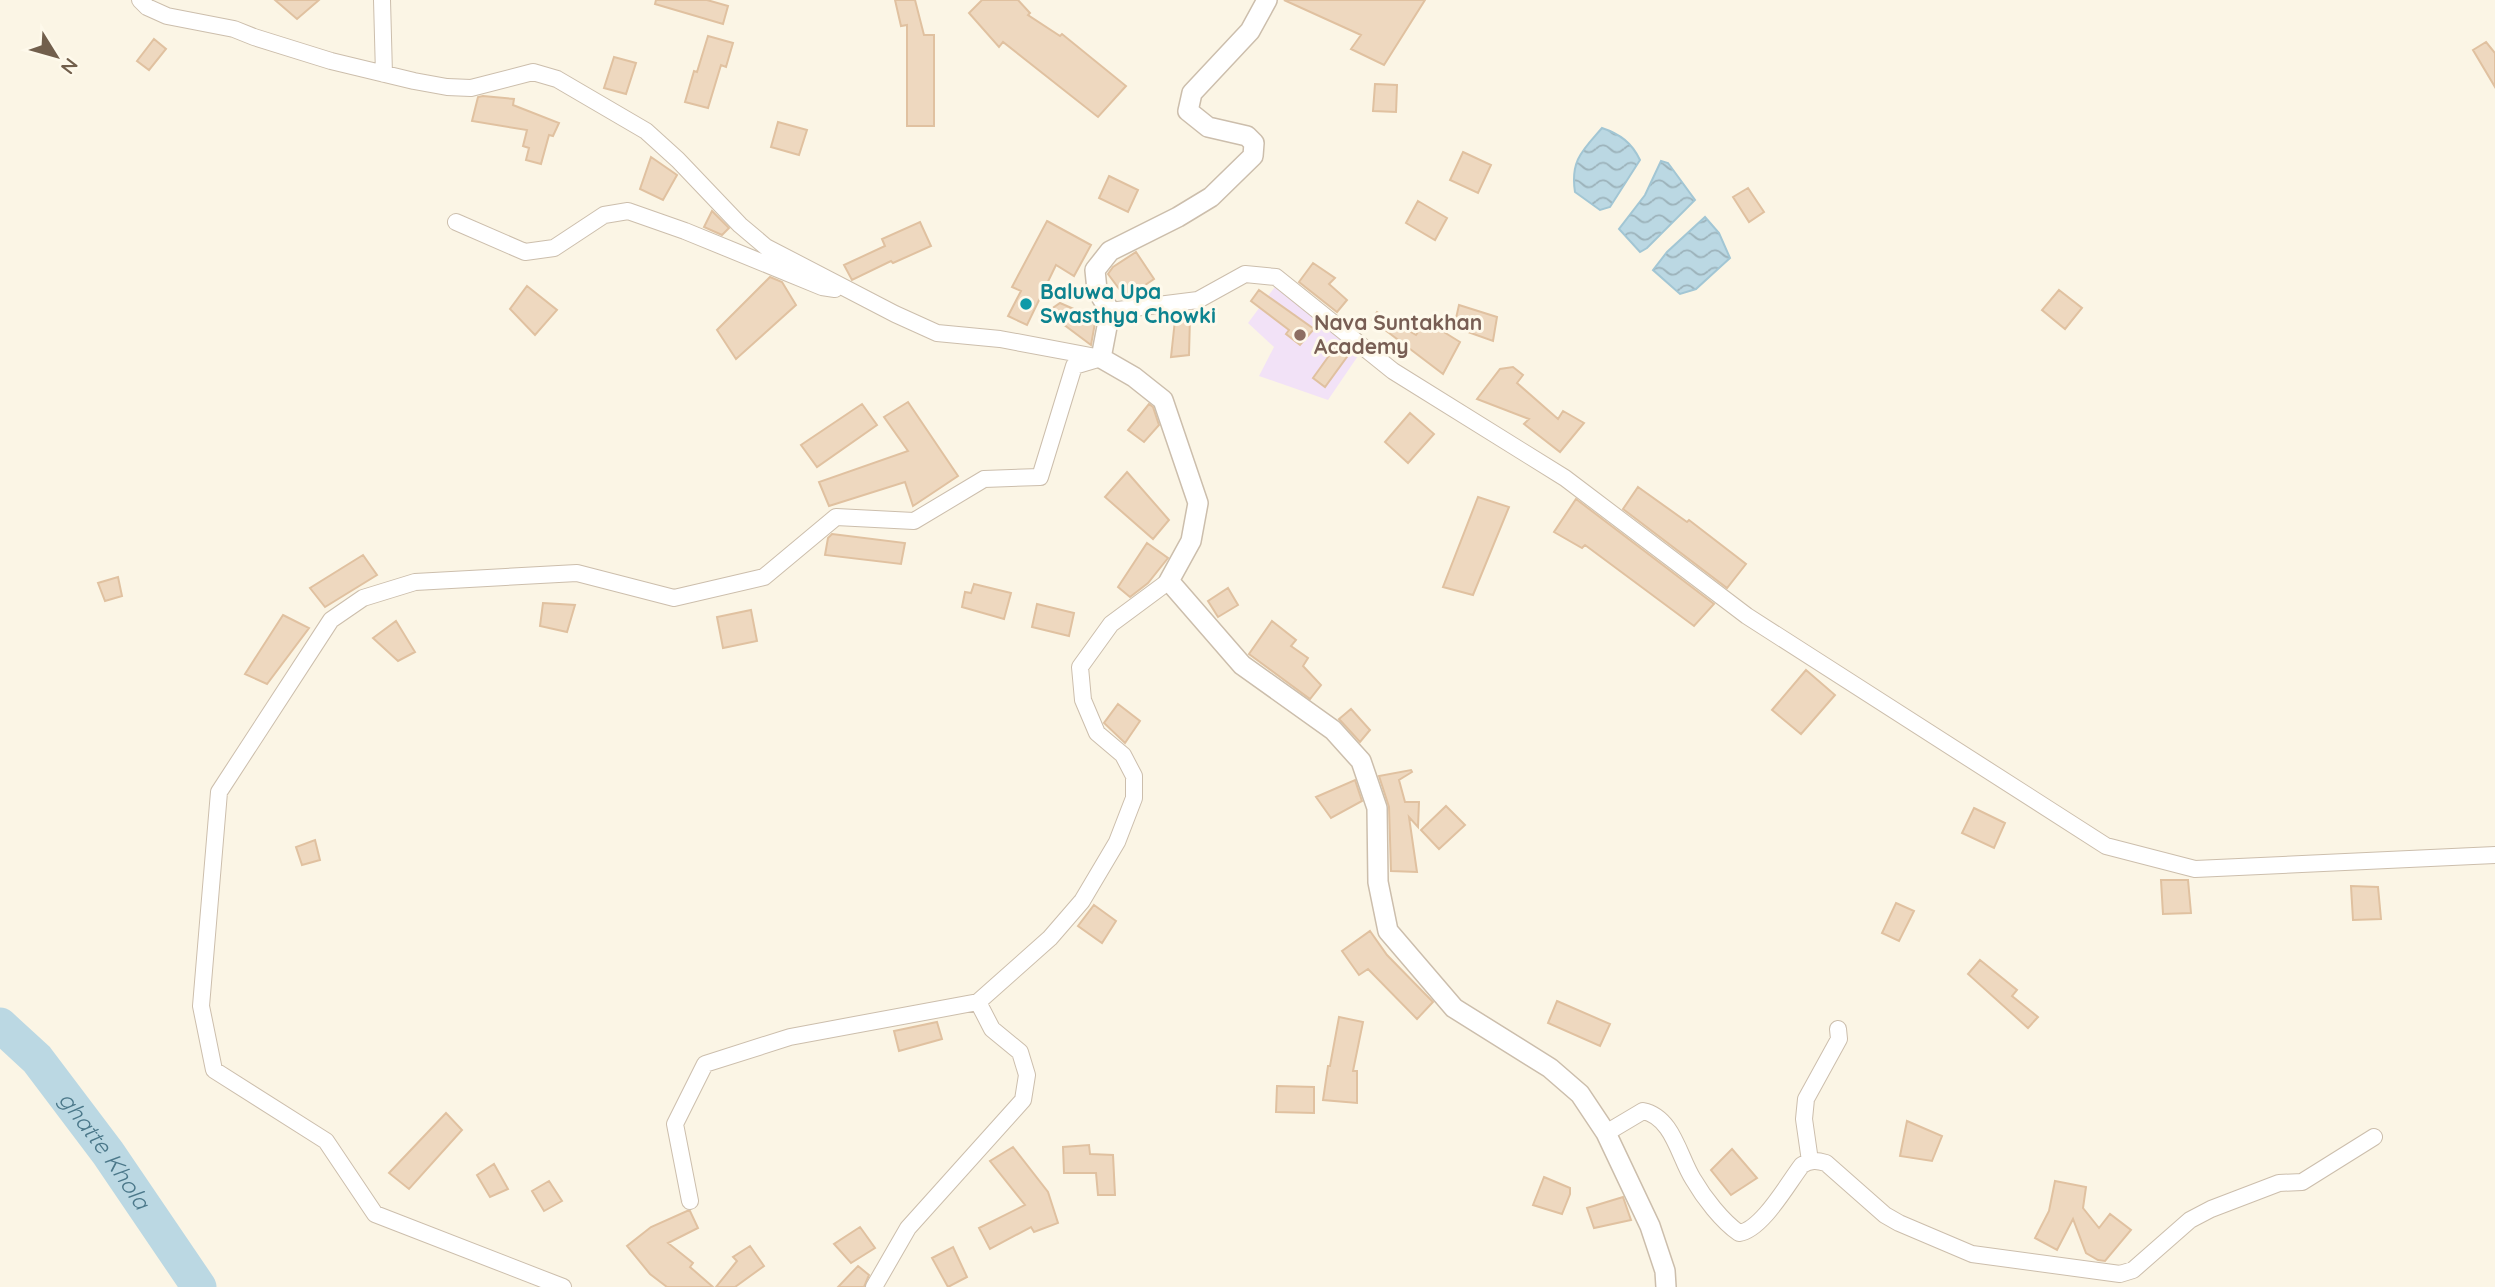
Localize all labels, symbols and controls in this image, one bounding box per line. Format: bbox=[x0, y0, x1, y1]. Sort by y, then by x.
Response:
north arrow bbox=[21, 21, 91, 91]
text: N bbox=[56, 53, 83, 79]
place label: Baluwa Upa Swasthya Chowki bbox=[1040, 278, 1216, 328]
marker: Baluwa Upa Swasthya Chowki bbox=[1018, 296, 1034, 312]
place label: Nava Suntakhan Academy bbox=[1314, 309, 1482, 359]
marker: Nava Suntakhan Academy bbox=[1292, 327, 1308, 343]
water label: ghatte Khola bbox=[53, 1086, 157, 1215]

